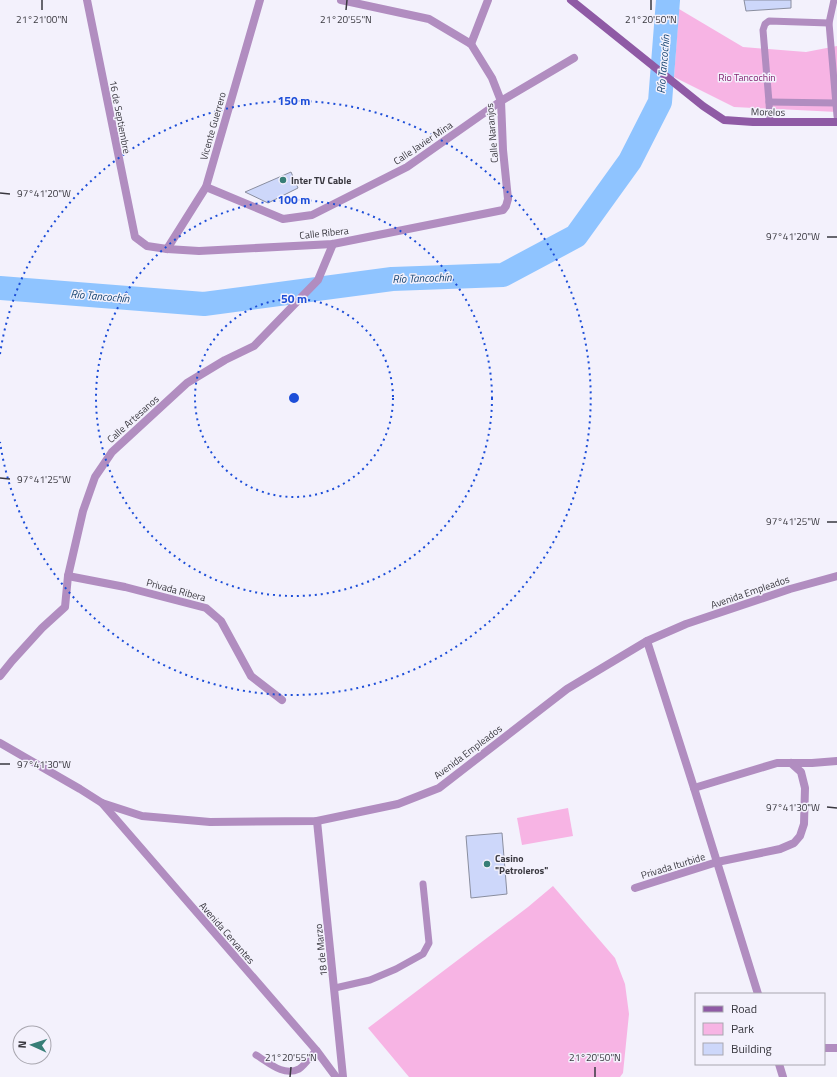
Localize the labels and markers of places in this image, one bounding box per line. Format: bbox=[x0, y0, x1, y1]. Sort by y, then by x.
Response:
place label: Inter TV Cable bbox=[291, 173, 351, 188]
marker: Inter TV Cable bbox=[278, 175, 288, 185]
centre of rings bbox=[287, 391, 301, 405]
place label: Casino "Petroleros" bbox=[495, 851, 548, 878]
marker: Casino "Petroleros" bbox=[482, 859, 492, 869]

